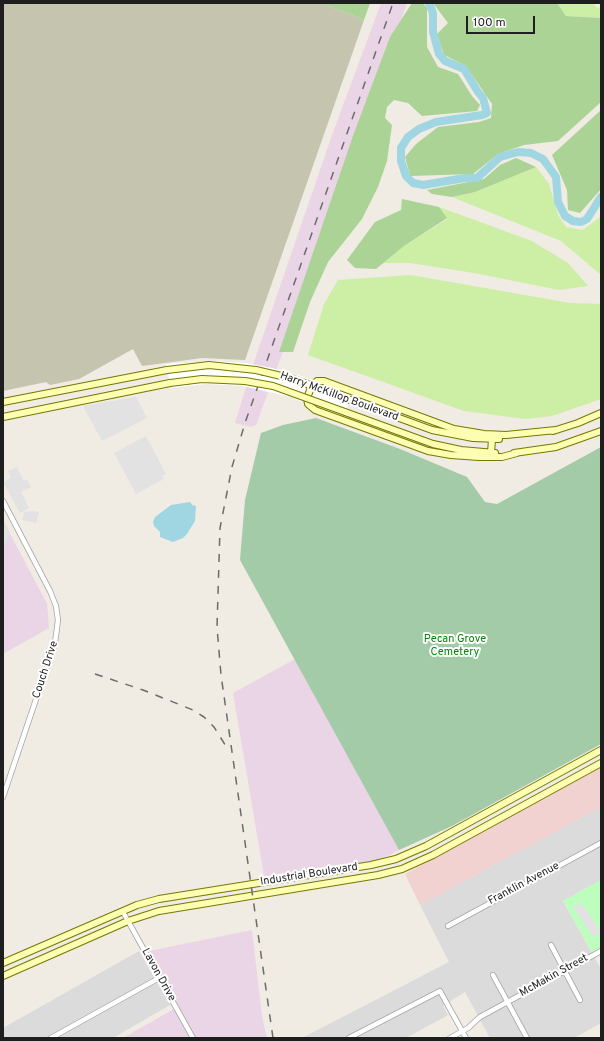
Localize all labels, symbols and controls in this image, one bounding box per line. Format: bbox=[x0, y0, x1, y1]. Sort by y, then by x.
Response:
scale bar bbox=[468, 8, 537, 34]
text: 100 m bbox=[473, 15, 506, 31]
street label: Harry McKillop Boulevard bbox=[278, 369, 400, 425]
park label: Pecan Grove Cemetery bbox=[424, 633, 486, 659]
street label: Couch Drive bbox=[30, 640, 62, 700]
street label: Franklin Avenue bbox=[486, 860, 562, 908]
street label: Industrial Boulevard bbox=[259, 861, 359, 889]
street label: Lavon Drive bbox=[138, 946, 178, 1004]
street label: McMakin Street bbox=[517, 952, 591, 1000]

